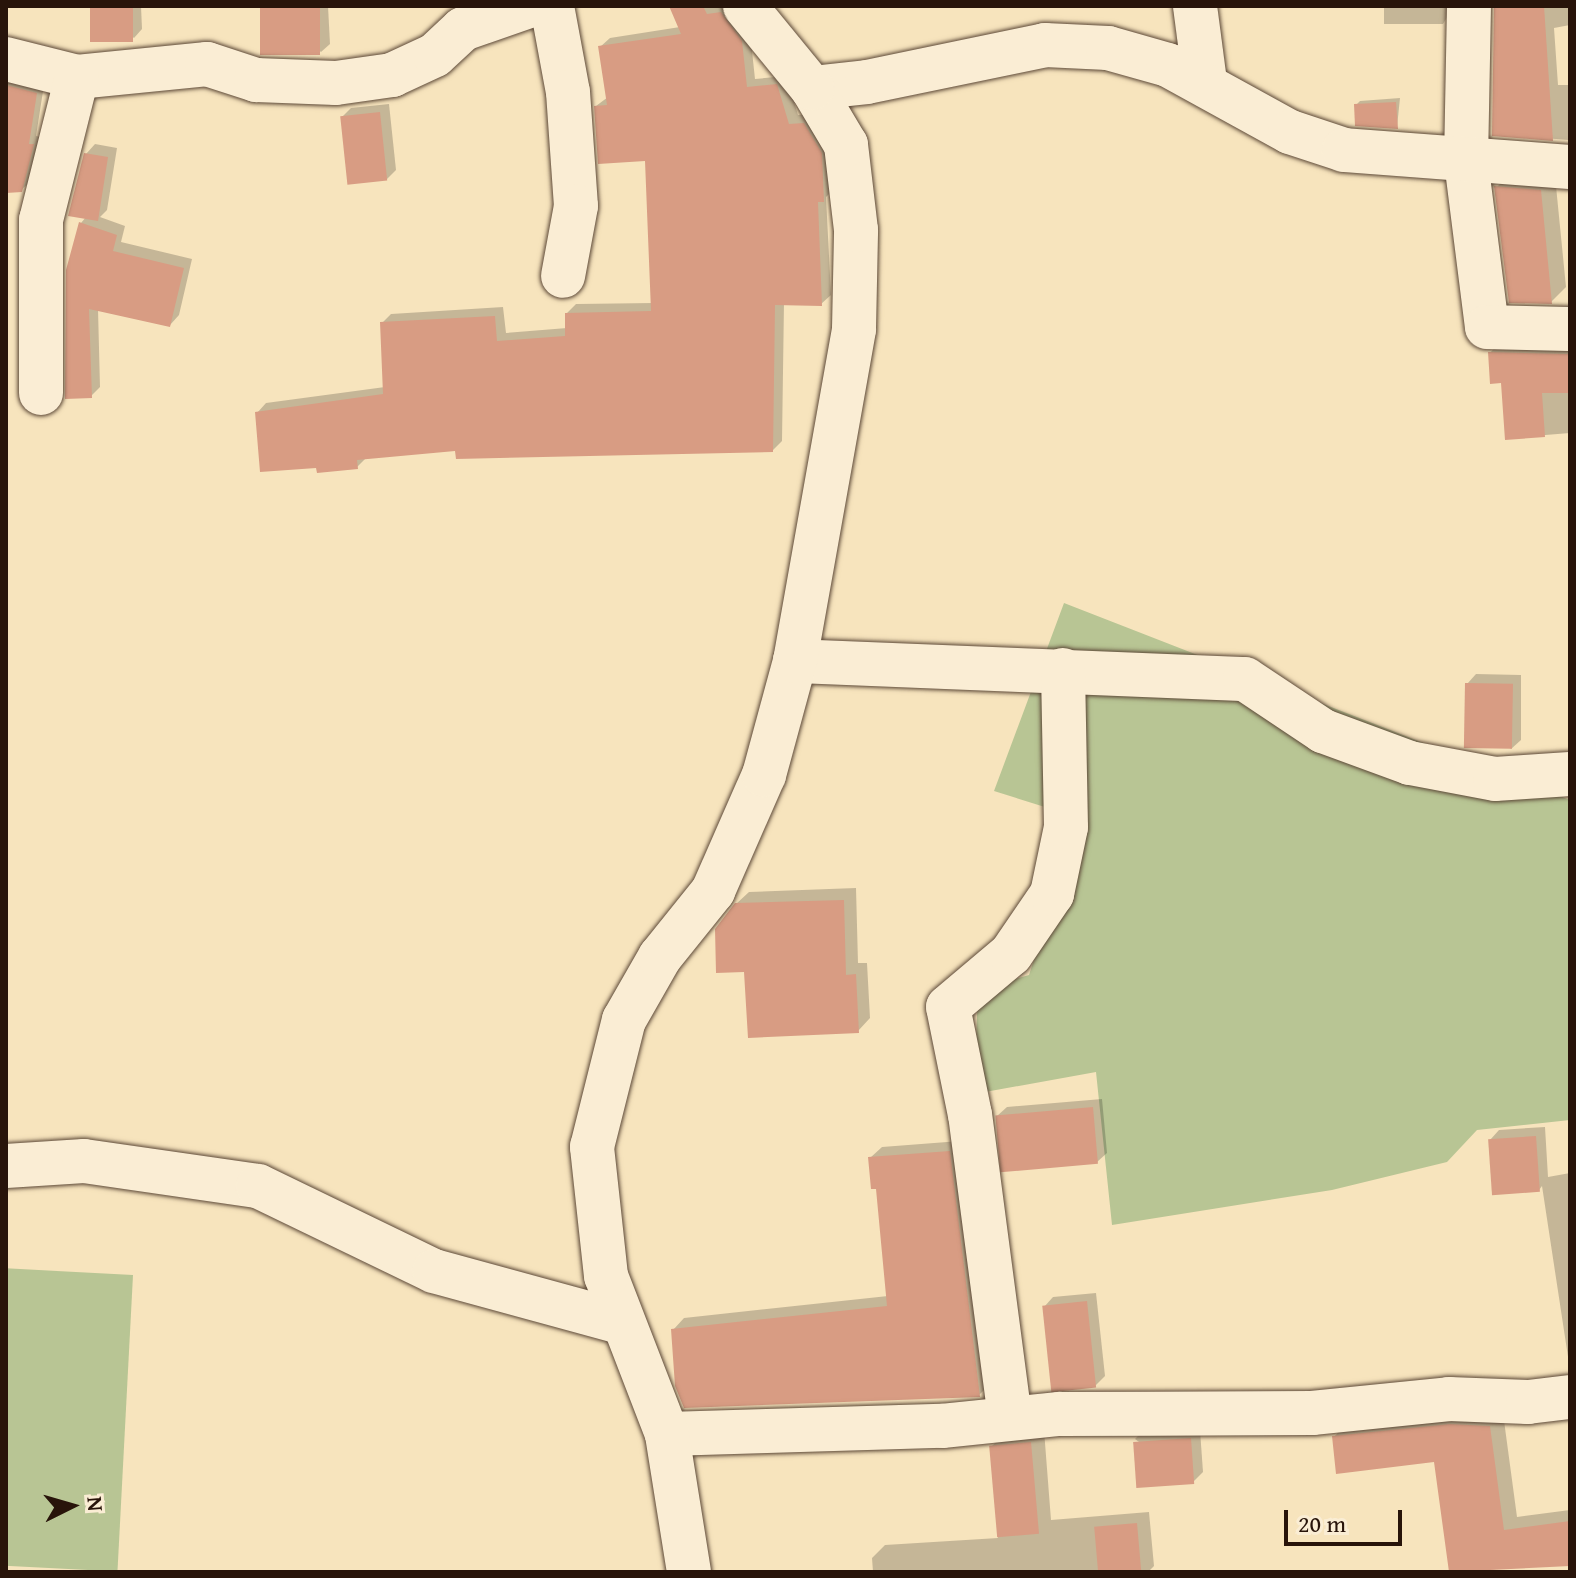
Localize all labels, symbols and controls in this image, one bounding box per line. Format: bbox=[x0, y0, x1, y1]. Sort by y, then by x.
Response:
north arrow bbox=[32, 1466, 112, 1546]
scale bar bbox=[1288, 1494, 1406, 1544]
text: N bbox=[79, 1495, 112, 1513]
text: 20 m bbox=[1298, 1506, 1346, 1541]

